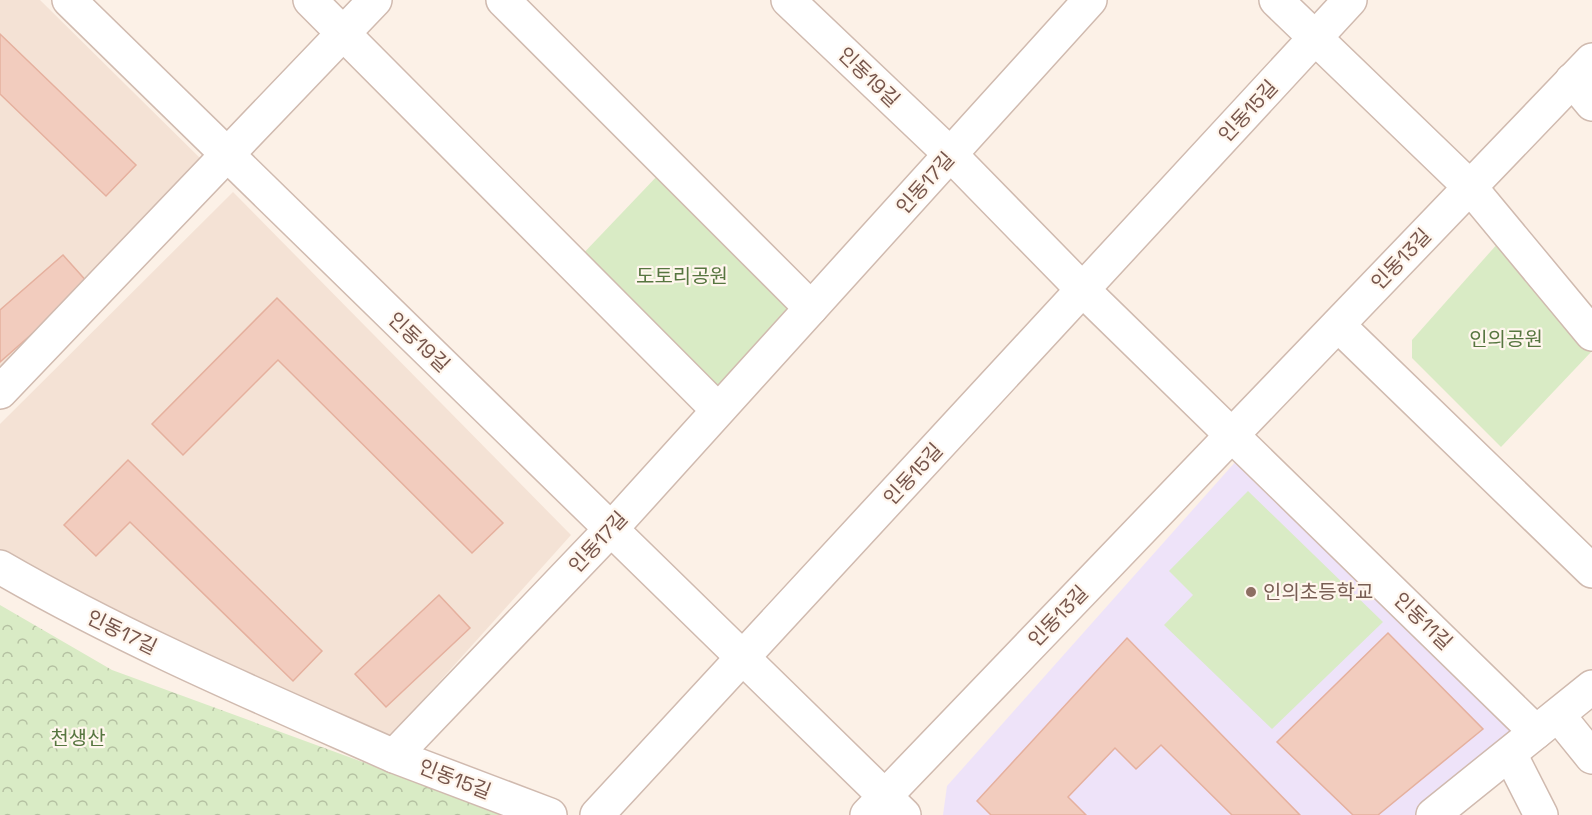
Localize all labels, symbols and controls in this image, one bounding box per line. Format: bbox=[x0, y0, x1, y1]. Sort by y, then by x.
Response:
street label: 인동19길 bbox=[833, 41, 905, 113]
street label: 인동15길 bbox=[1213, 75, 1283, 147]
street label: 인동17길 bbox=[890, 146, 960, 220]
street label: 인동13길 bbox=[1365, 223, 1437, 295]
park label: 도토리공원 bbox=[636, 263, 728, 289]
street label: 인동19길 bbox=[383, 306, 455, 378]
park label: 인의공원 bbox=[1469, 326, 1543, 352]
street label: 인동15길 bbox=[878, 438, 948, 510]
street label: 인동17길 bbox=[563, 506, 633, 578]
place label: 인의초등학교 bbox=[1263, 579, 1373, 605]
street label: 인동13길 bbox=[1022, 580, 1094, 652]
marker: 인의초등학교 bbox=[1244, 585, 1258, 599]
street label: 인동11길 bbox=[1388, 587, 1458, 655]
street label: 인동17길 bbox=[83, 604, 161, 660]
park label: 천생산 bbox=[50, 725, 106, 751]
street label: 인동15길 bbox=[415, 753, 495, 805]

